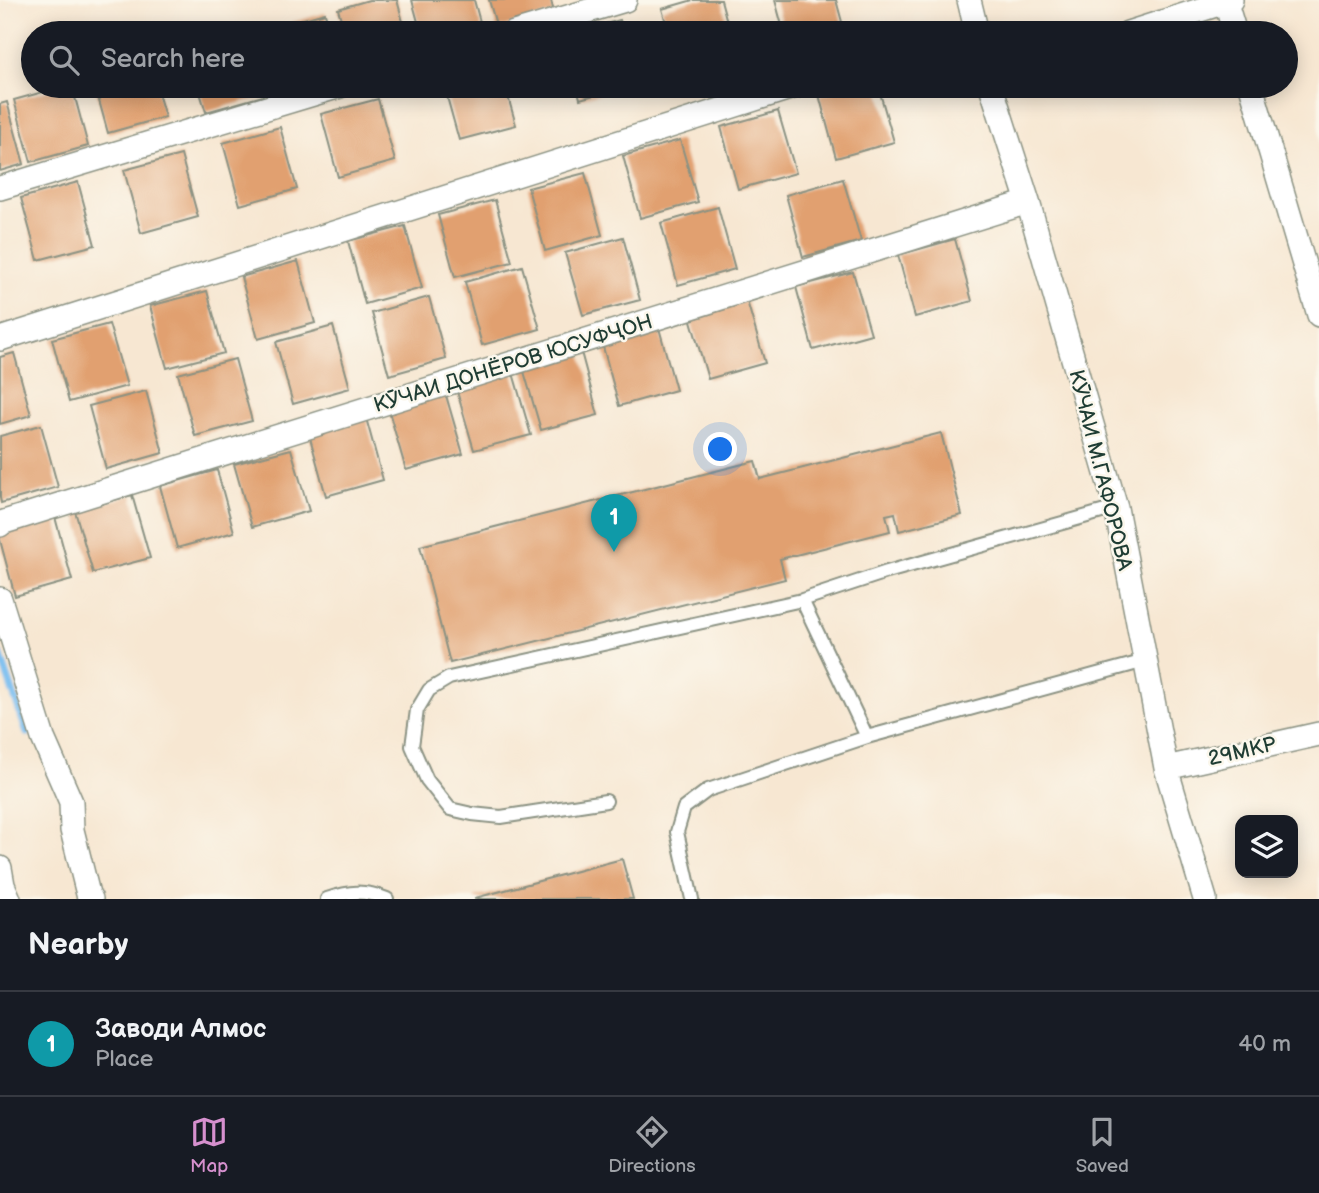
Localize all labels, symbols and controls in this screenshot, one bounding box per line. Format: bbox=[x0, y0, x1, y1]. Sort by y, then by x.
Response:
search box bbox=[21, 21, 1298, 98]
icon: search bbox=[45, 41, 83, 79]
text: Search here bbox=[101, 44, 245, 75]
street label: КӮЧАИ ДОНЁРОВ ЮСУФҶОН bbox=[371, 309, 656, 418]
street label: КӮЧАИ М.ГАФОРОВА bbox=[1063, 367, 1138, 573]
your location bbox=[703, 432, 737, 466]
pin: 1 bbox=[591, 494, 637, 552]
street label: 29МКР bbox=[1206, 731, 1279, 771]
map controls bbox=[1235, 815, 1298, 878]
button: layers bbox=[1235, 815, 1298, 878]
text: Nearby bbox=[28, 927, 128, 963]
text: Заводи Алмос bbox=[95, 1014, 266, 1045]
text: 1 bbox=[46, 1030, 56, 1058]
text: 40 m bbox=[1238, 1030, 1291, 1058]
text: Place bbox=[95, 1045, 153, 1073]
tab: Map bbox=[190, 1113, 228, 1178]
tab: Directions bbox=[608, 1113, 696, 1178]
tab: Saved bbox=[1076, 1113, 1129, 1178]

